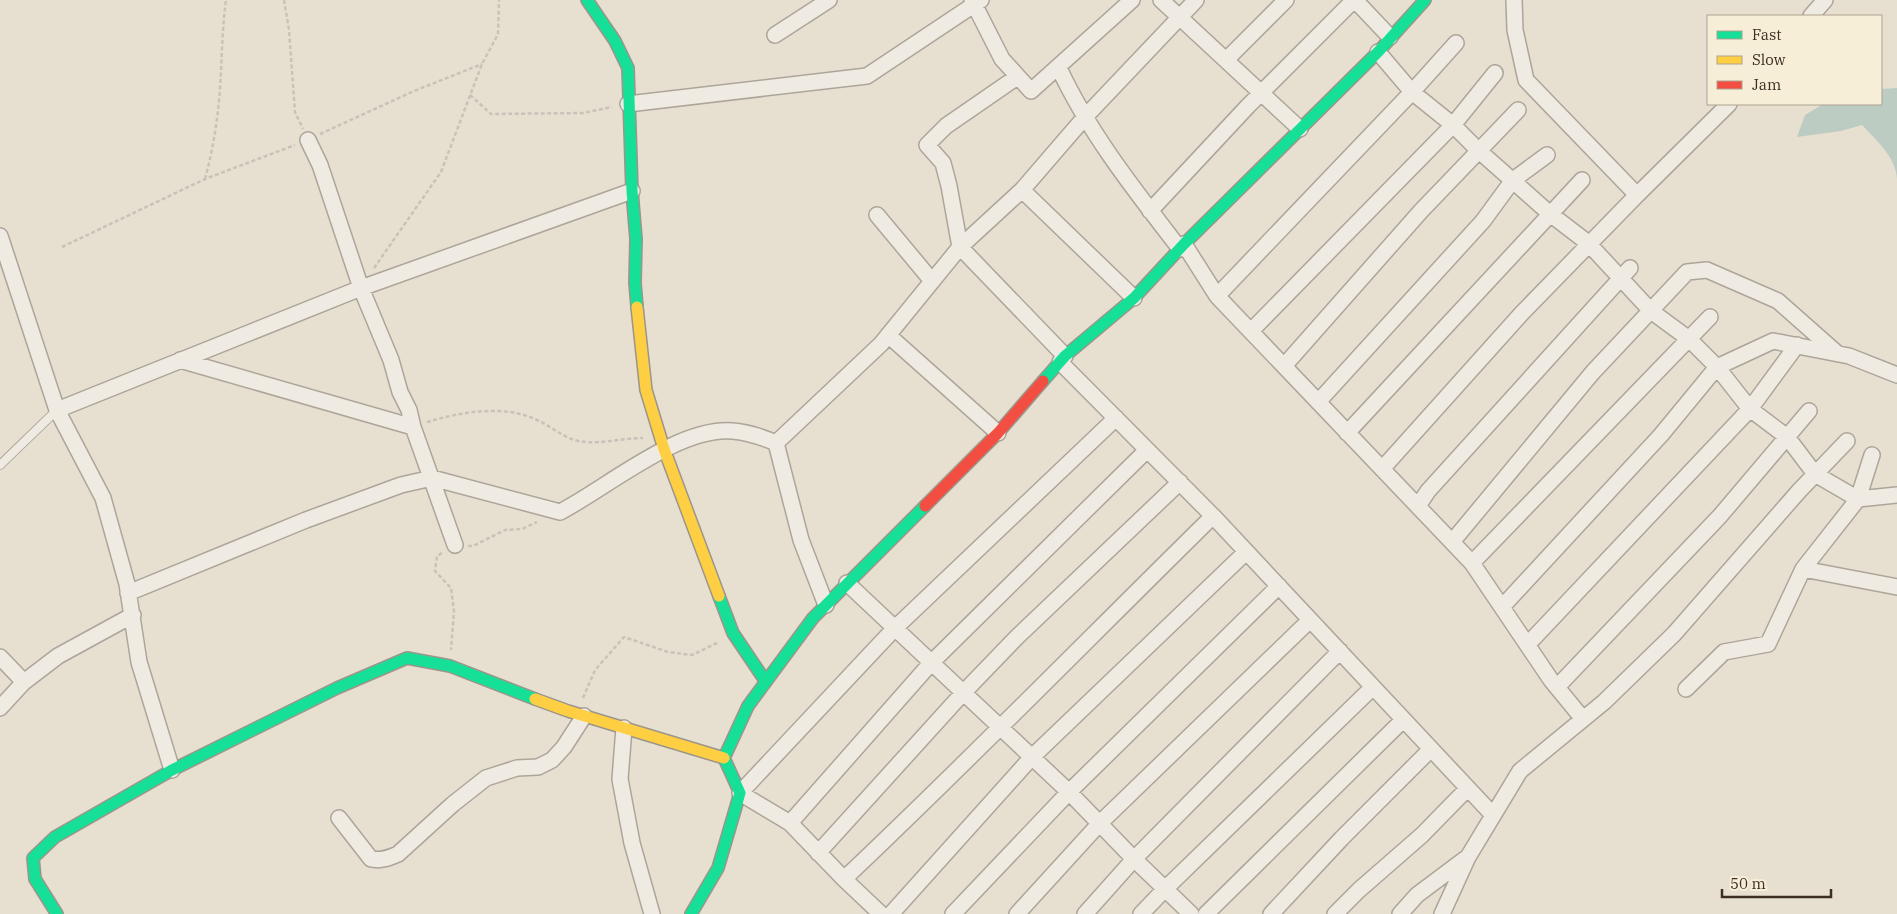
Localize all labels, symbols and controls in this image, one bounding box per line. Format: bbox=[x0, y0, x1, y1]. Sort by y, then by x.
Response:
legend bbox=[1707, 15, 1882, 105]
text: Fast bbox=[1752, 25, 1782, 44]
text: Slow bbox=[1752, 50, 1786, 69]
text: Jam bbox=[1752, 75, 1781, 94]
scale bar bbox=[1722, 866, 1831, 898]
text: 50 m bbox=[1730, 874, 1766, 893]

